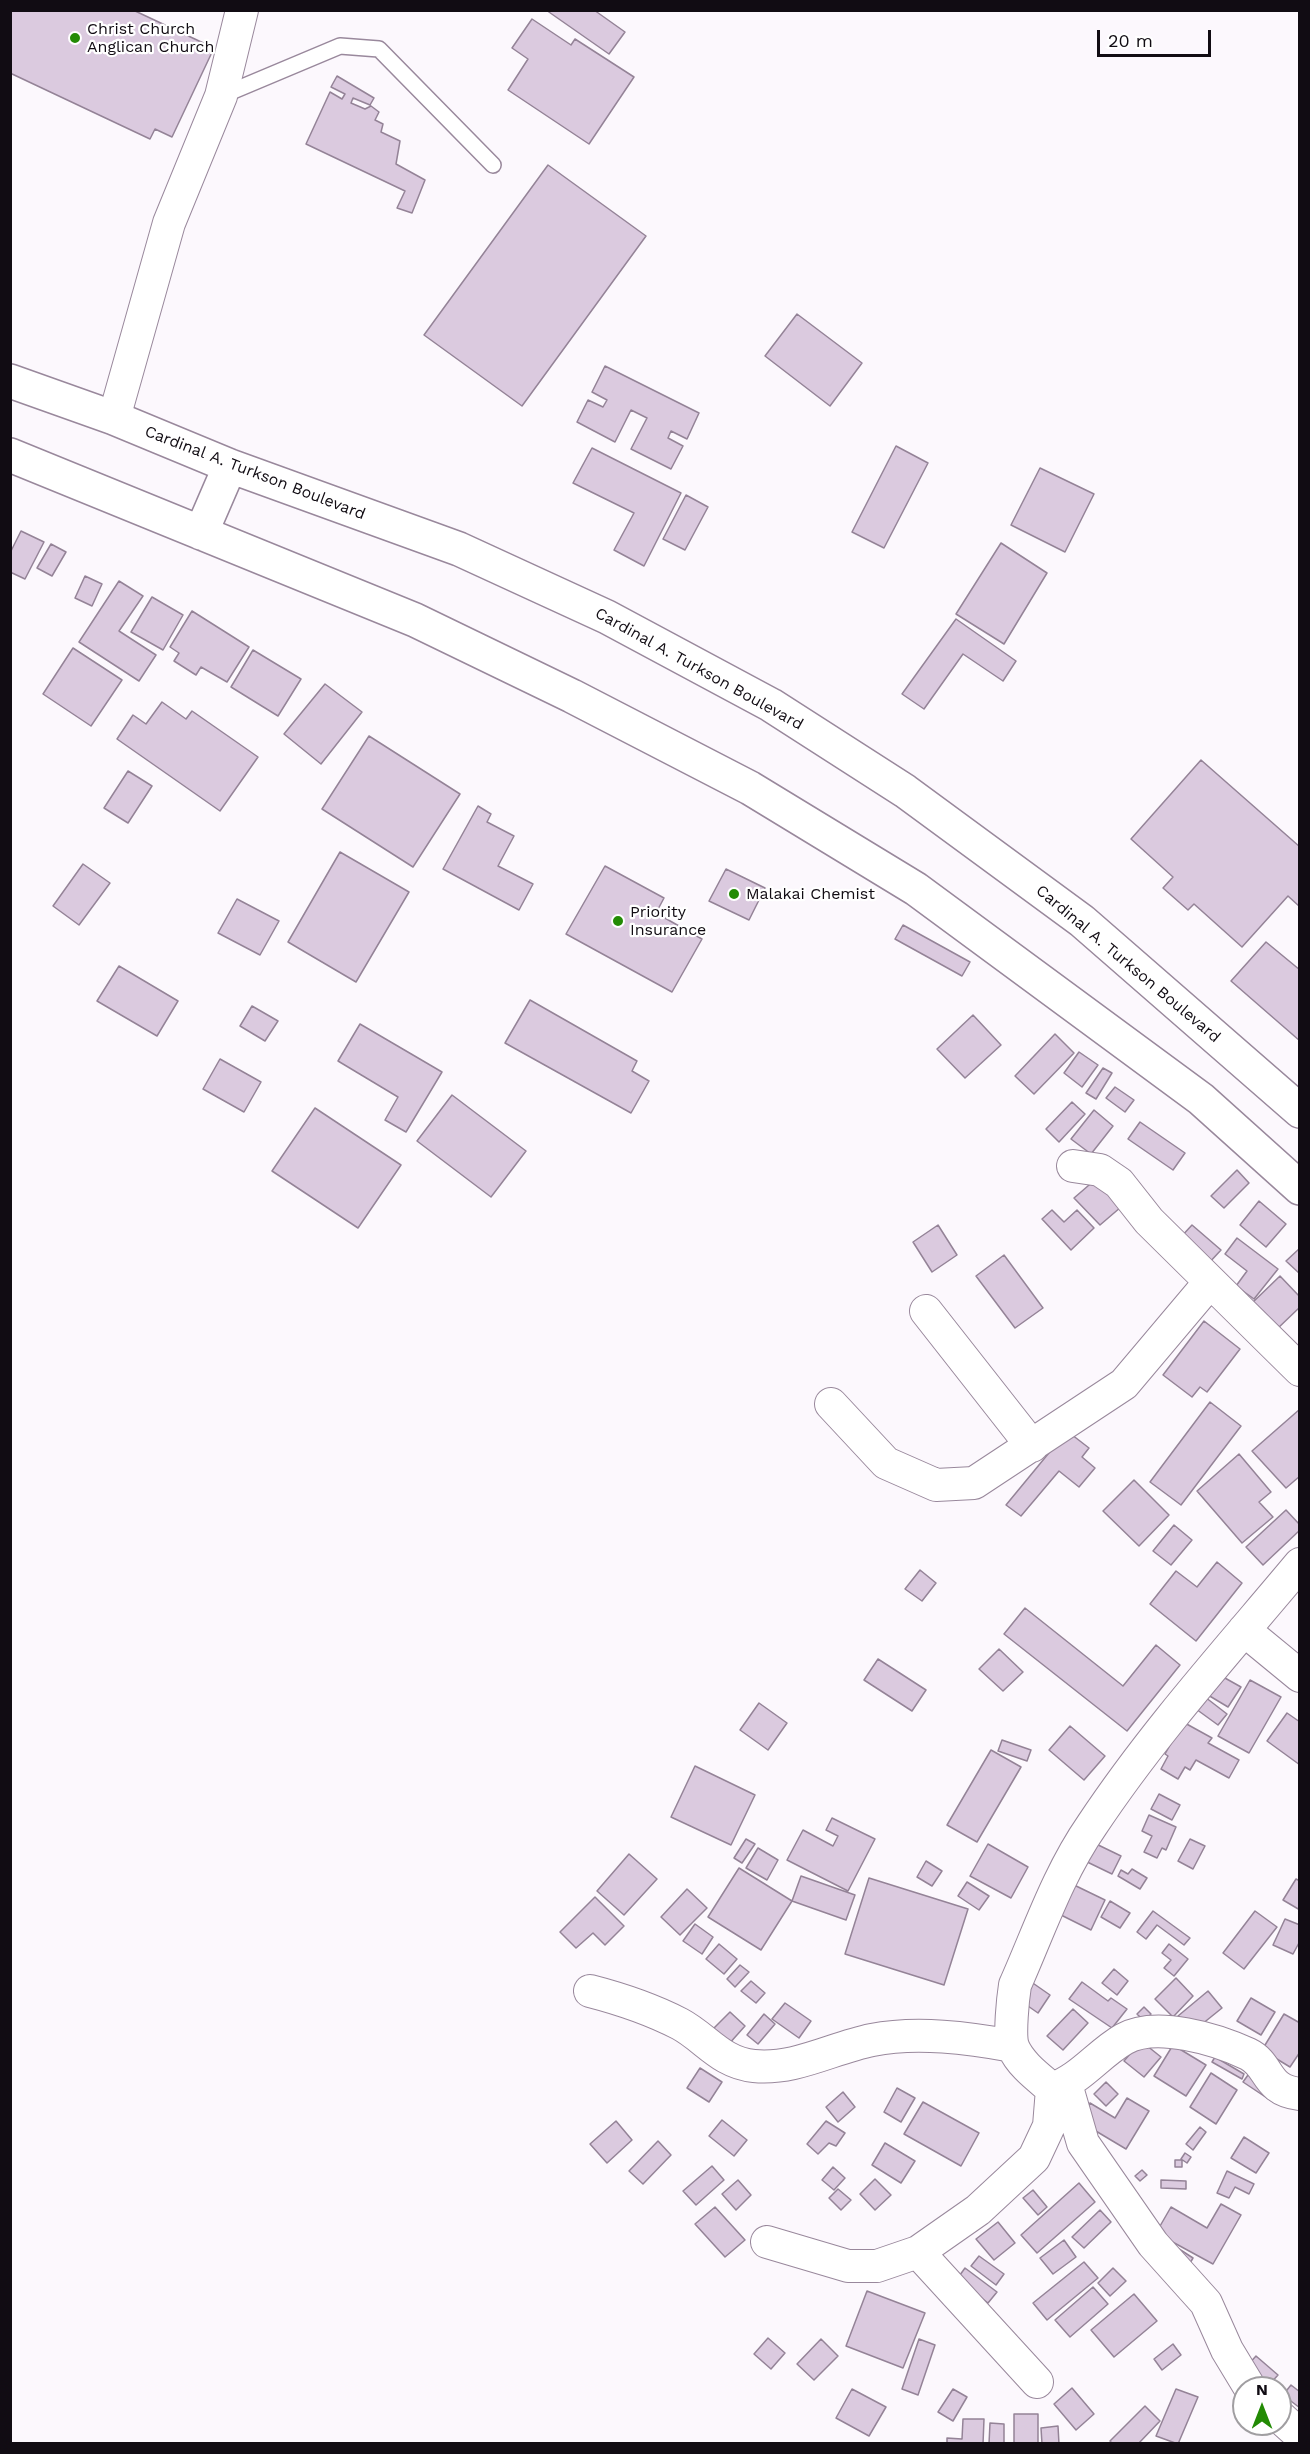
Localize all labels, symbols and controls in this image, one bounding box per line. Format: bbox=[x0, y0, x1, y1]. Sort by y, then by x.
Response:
scale bar bbox=[1100, 18, 1214, 56]
place label: Christ Church Anglican Church bbox=[87, 19, 214, 57]
text: 20 m bbox=[1108, 30, 1153, 51]
marker: Christ Church Anglican Church bbox=[68, 31, 82, 45]
street label: Cardinal A. Turkson Boulevard bbox=[142, 422, 368, 524]
street label: Cardinal A. Turkson Boulevard bbox=[592, 604, 806, 734]
street label: Cardinal A. Turkson Boulevard bbox=[1032, 881, 1224, 1047]
place label: Malakai Chemist bbox=[746, 884, 875, 904]
marker: Malakai Chemist bbox=[727, 887, 741, 901]
place label: Priority Insurance bbox=[630, 902, 706, 940]
marker: Priority Insurance bbox=[611, 914, 625, 928]
north arrow bbox=[1232, 2376, 1292, 2436]
text: N bbox=[1256, 2380, 1268, 2399]

